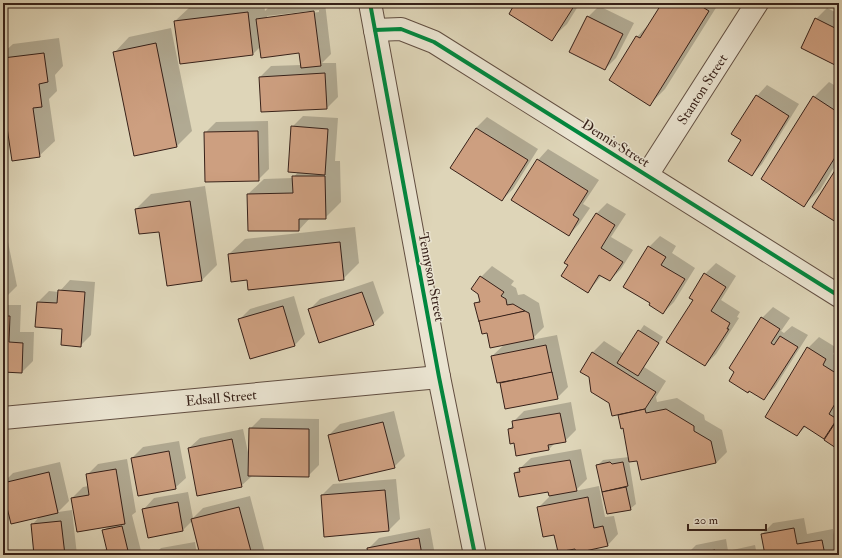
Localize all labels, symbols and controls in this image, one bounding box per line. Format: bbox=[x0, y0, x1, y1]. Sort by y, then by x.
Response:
street label: Stanton Street bbox=[674, 50, 731, 128]
street label: Dennis Street bbox=[579, 116, 653, 171]
street label: Tennyson Street bbox=[414, 231, 449, 324]
street label: Edsall Street bbox=[185, 386, 258, 410]
scale bar bbox=[688, 506, 766, 532]
text: 20 m bbox=[694, 513, 719, 528]

